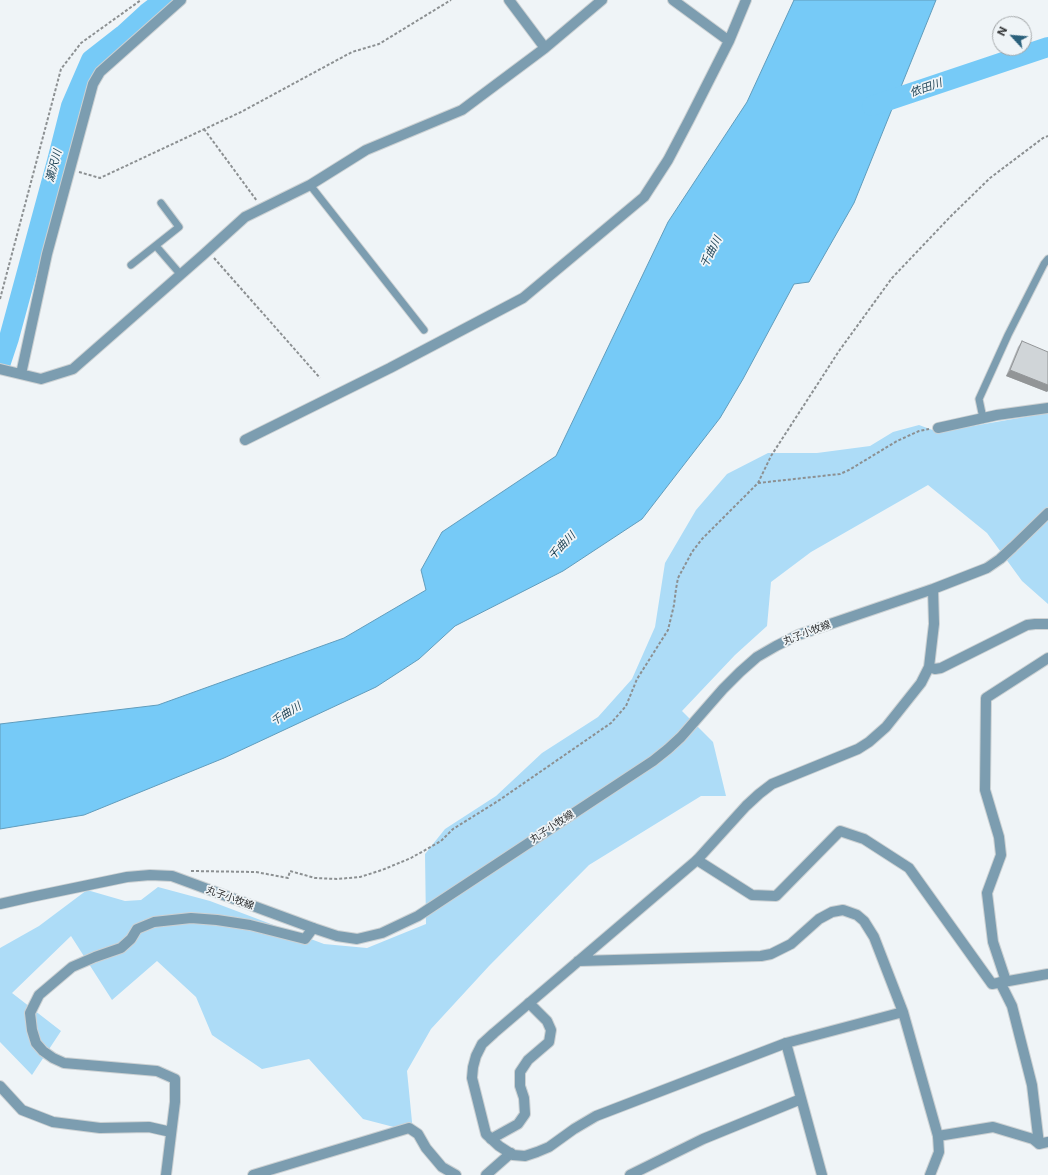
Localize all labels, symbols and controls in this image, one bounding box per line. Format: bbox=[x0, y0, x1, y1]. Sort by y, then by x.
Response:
north arrow bbox=[992, 16, 1032, 56]
text: N bbox=[994, 24, 1010, 38]
water label: 依田川 bbox=[908, 76, 944, 100]
water label: 瀬沢川 bbox=[43, 148, 65, 184]
water label: 千曲川 bbox=[698, 234, 724, 270]
water label: 千曲川 bbox=[546, 530, 578, 562]
street label: 丸子小牧線 bbox=[782, 618, 832, 648]
water label: 千曲川 bbox=[269, 700, 303, 728]
street label: 丸子小牧線 bbox=[528, 808, 576, 846]
street label: 丸子小牧線 bbox=[204, 884, 256, 912]

